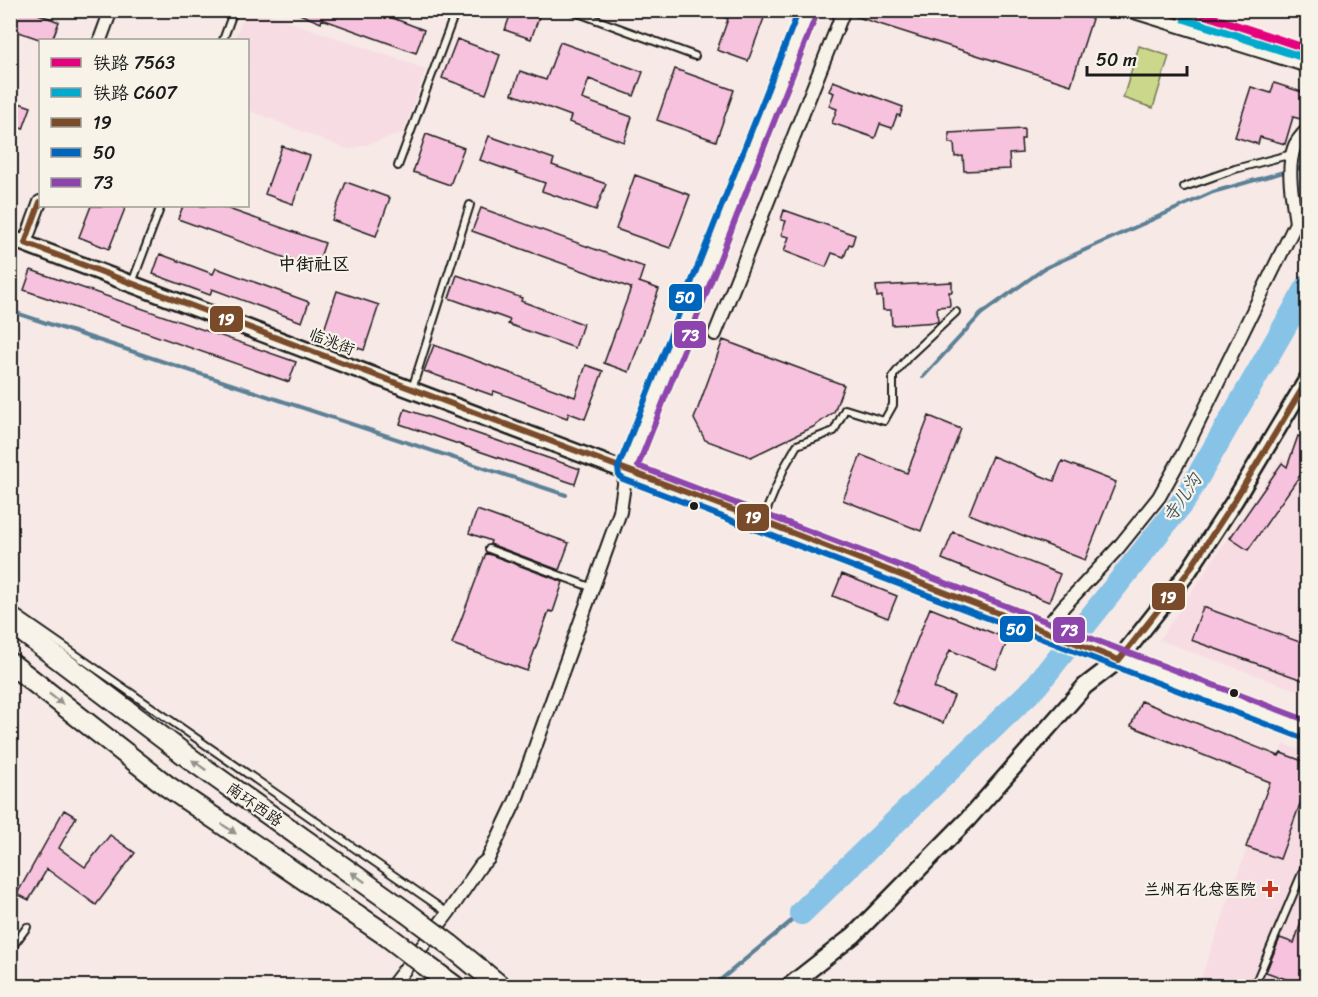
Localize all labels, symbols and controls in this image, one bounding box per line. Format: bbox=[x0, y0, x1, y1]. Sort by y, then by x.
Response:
legend bbox=[39, 39, 249, 207]
scale bar bbox=[1087, 39, 1188, 77]
text: 50 m bbox=[1096, 44, 1137, 76]
text: 铁路 7563 bbox=[93, 47, 175, 79]
text: 铁路 C607 bbox=[93, 77, 179, 109]
text: 19 bbox=[93, 107, 112, 139]
text: 50 bbox=[93, 137, 115, 169]
text: 73 bbox=[93, 167, 113, 199]
district label: 中街社区 bbox=[278, 248, 350, 280]
line badge: 50 bbox=[668, 283, 703, 312]
text: 50 bbox=[675, 283, 695, 312]
line badge: 19 bbox=[209, 305, 244, 333]
text: 19 bbox=[218, 305, 235, 334]
street label: 临洮街 bbox=[304, 319, 359, 364]
line badge: 73 bbox=[673, 320, 707, 349]
text: 73 bbox=[681, 321, 699, 350]
water label: 寺儿沟 bbox=[1154, 465, 1211, 529]
unlabelled marker bbox=[688, 500, 700, 512]
line badge: 19 bbox=[736, 503, 770, 532]
text: 19 bbox=[745, 503, 762, 532]
line badge: 19 bbox=[1151, 582, 1186, 611]
text: 19 bbox=[1160, 583, 1177, 612]
line badge: 50 bbox=[999, 615, 1034, 643]
text: 50 bbox=[1006, 615, 1026, 644]
line badge: 73 bbox=[1052, 616, 1086, 644]
text: 73 bbox=[1060, 616, 1078, 645]
unlabelled marker bbox=[1228, 687, 1240, 699]
one-way arrow bbox=[49, 693, 64, 705]
one-way arrow bbox=[191, 760, 207, 771]
street label: 南环西路 bbox=[220, 774, 289, 835]
one-way arrow bbox=[221, 823, 238, 834]
one-way arrow bbox=[351, 871, 367, 883]
place label: 兰州石化总医院 bbox=[1144, 875, 1256, 904]
marker: 兰州石化总医院 bbox=[1261, 880, 1279, 898]

